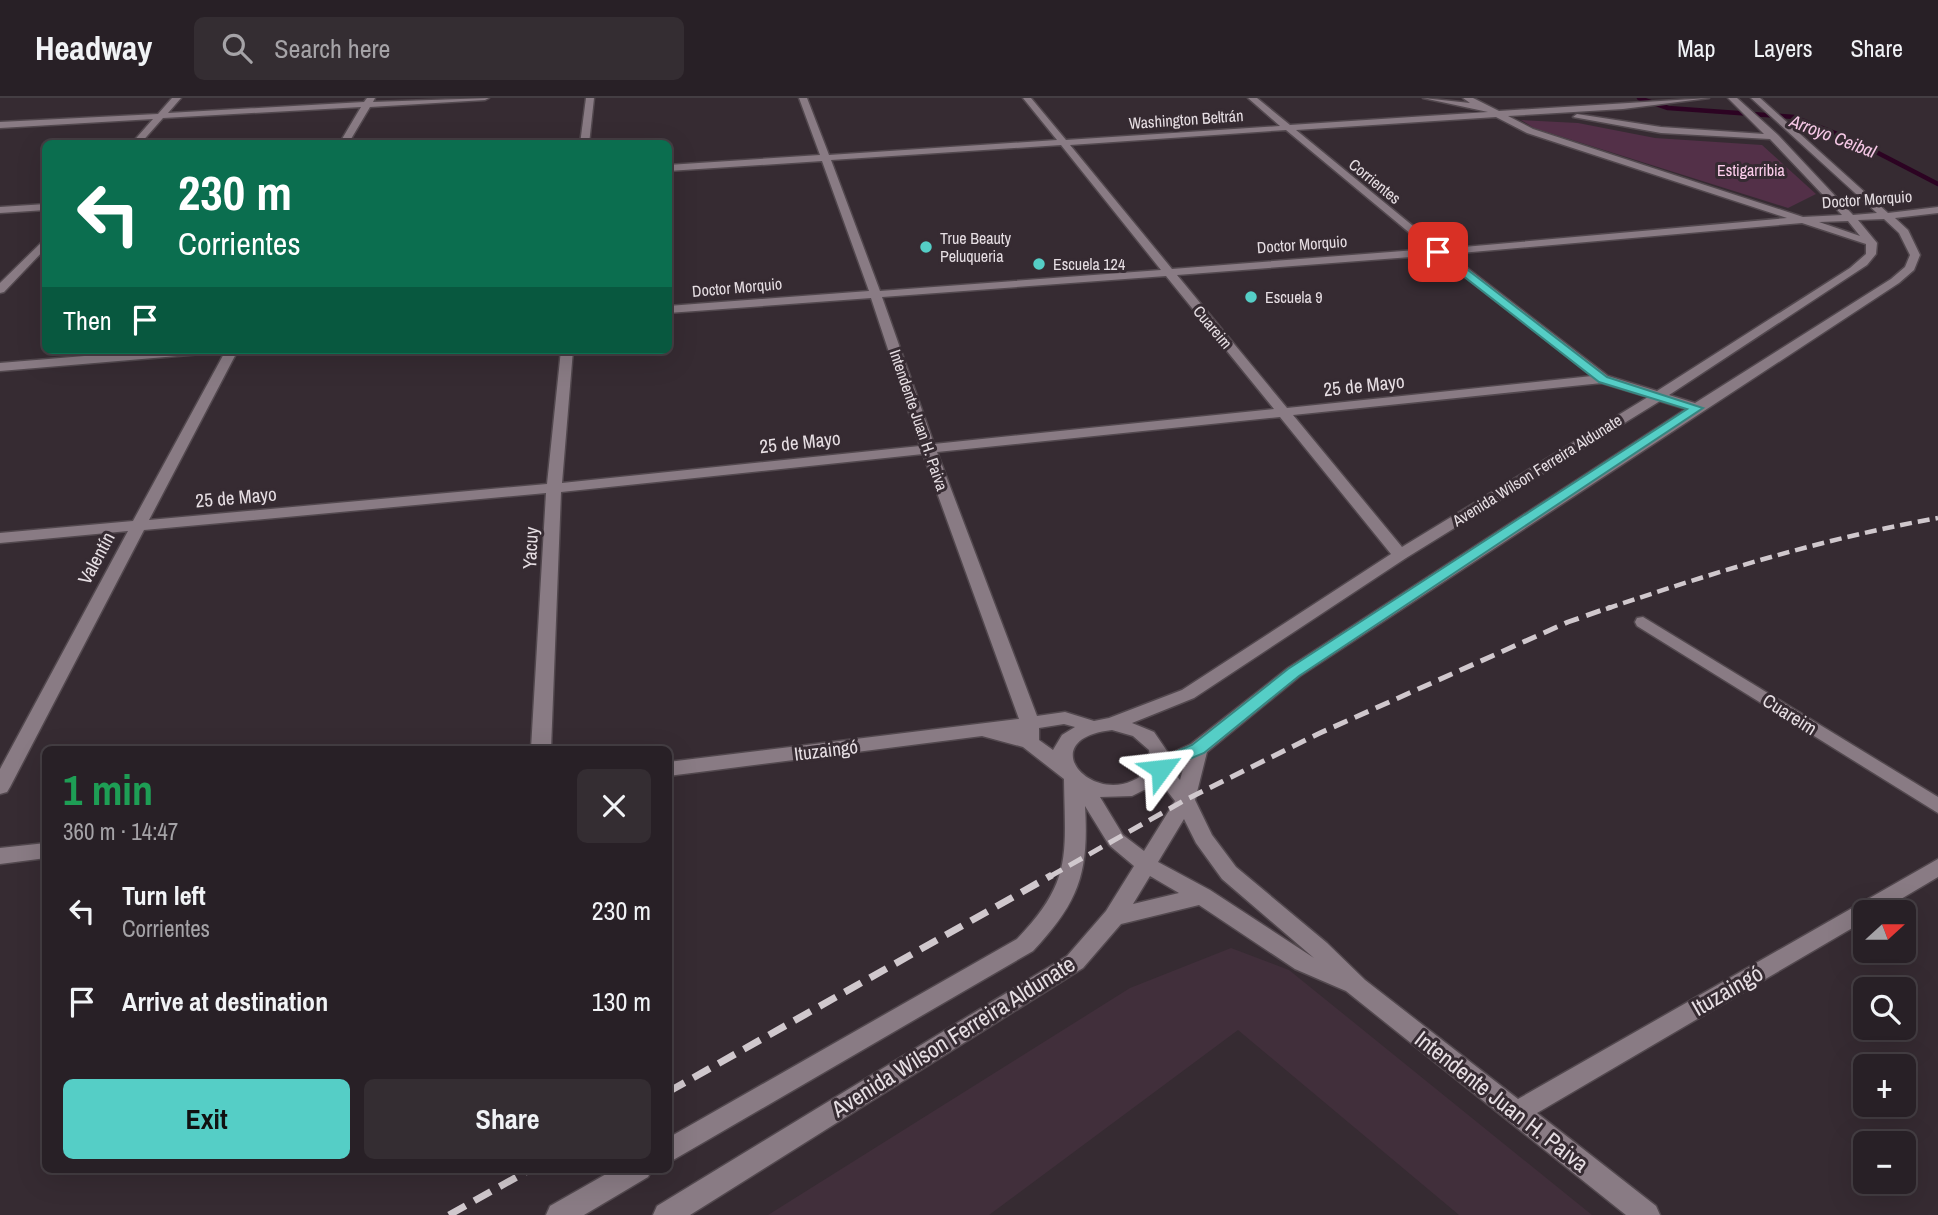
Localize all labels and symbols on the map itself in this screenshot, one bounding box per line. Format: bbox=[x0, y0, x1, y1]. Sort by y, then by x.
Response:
street label: Washington Beltrán bbox=[1128, 104, 1244, 134]
water label: Arroyo Ceibal bbox=[1785, 108, 1880, 164]
street label: Corrientes bbox=[1344, 153, 1406, 209]
park label: Estigarribia bbox=[1717, 159, 1786, 181]
street label: Doctor Morquio bbox=[1821, 185, 1913, 213]
pin bbox=[1408, 222, 1468, 282]
place label: True Beauty Peluqueria bbox=[940, 227, 1011, 267]
street label: Doctor Morquio bbox=[1256, 230, 1348, 258]
marker: True Beauty Peluqueria bbox=[918, 239, 934, 255]
place label: Escuela 124 bbox=[1053, 253, 1125, 275]
marker: Escuela 124 bbox=[1031, 256, 1047, 272]
street label: Doctor Morquio bbox=[691, 272, 783, 302]
place label: Escuela 9 bbox=[1265, 286, 1323, 308]
marker: Escuela 9 bbox=[1243, 289, 1259, 305]
street label: Cuareim bbox=[1188, 301, 1238, 353]
street label: Intendente Juan H. Paiva bbox=[884, 346, 954, 494]
street label: 25 de Mayo bbox=[1322, 368, 1406, 402]
street label: Avenida Wilson Ferreira Aldunate bbox=[1447, 409, 1626, 532]
street label: 25 de Mayo bbox=[758, 425, 842, 459]
street label: 25 de Mayo bbox=[194, 481, 278, 513]
street label: Yacuy bbox=[516, 526, 544, 570]
street label: Valentín bbox=[71, 527, 121, 589]
street label: Cuareim bbox=[1758, 687, 1822, 741]
position arrow bbox=[1124, 732, 1198, 806]
street label: Ituzaingó bbox=[793, 733, 859, 767]
north arrow bbox=[1853, 900, 1916, 962]
street label: Avenida Wilson Ferreira Aldunate bbox=[824, 948, 1081, 1124]
street label: Ituzaingó bbox=[1686, 957, 1768, 1023]
street label: Intendente Juan H. Paiva bbox=[1409, 1023, 1596, 1179]

